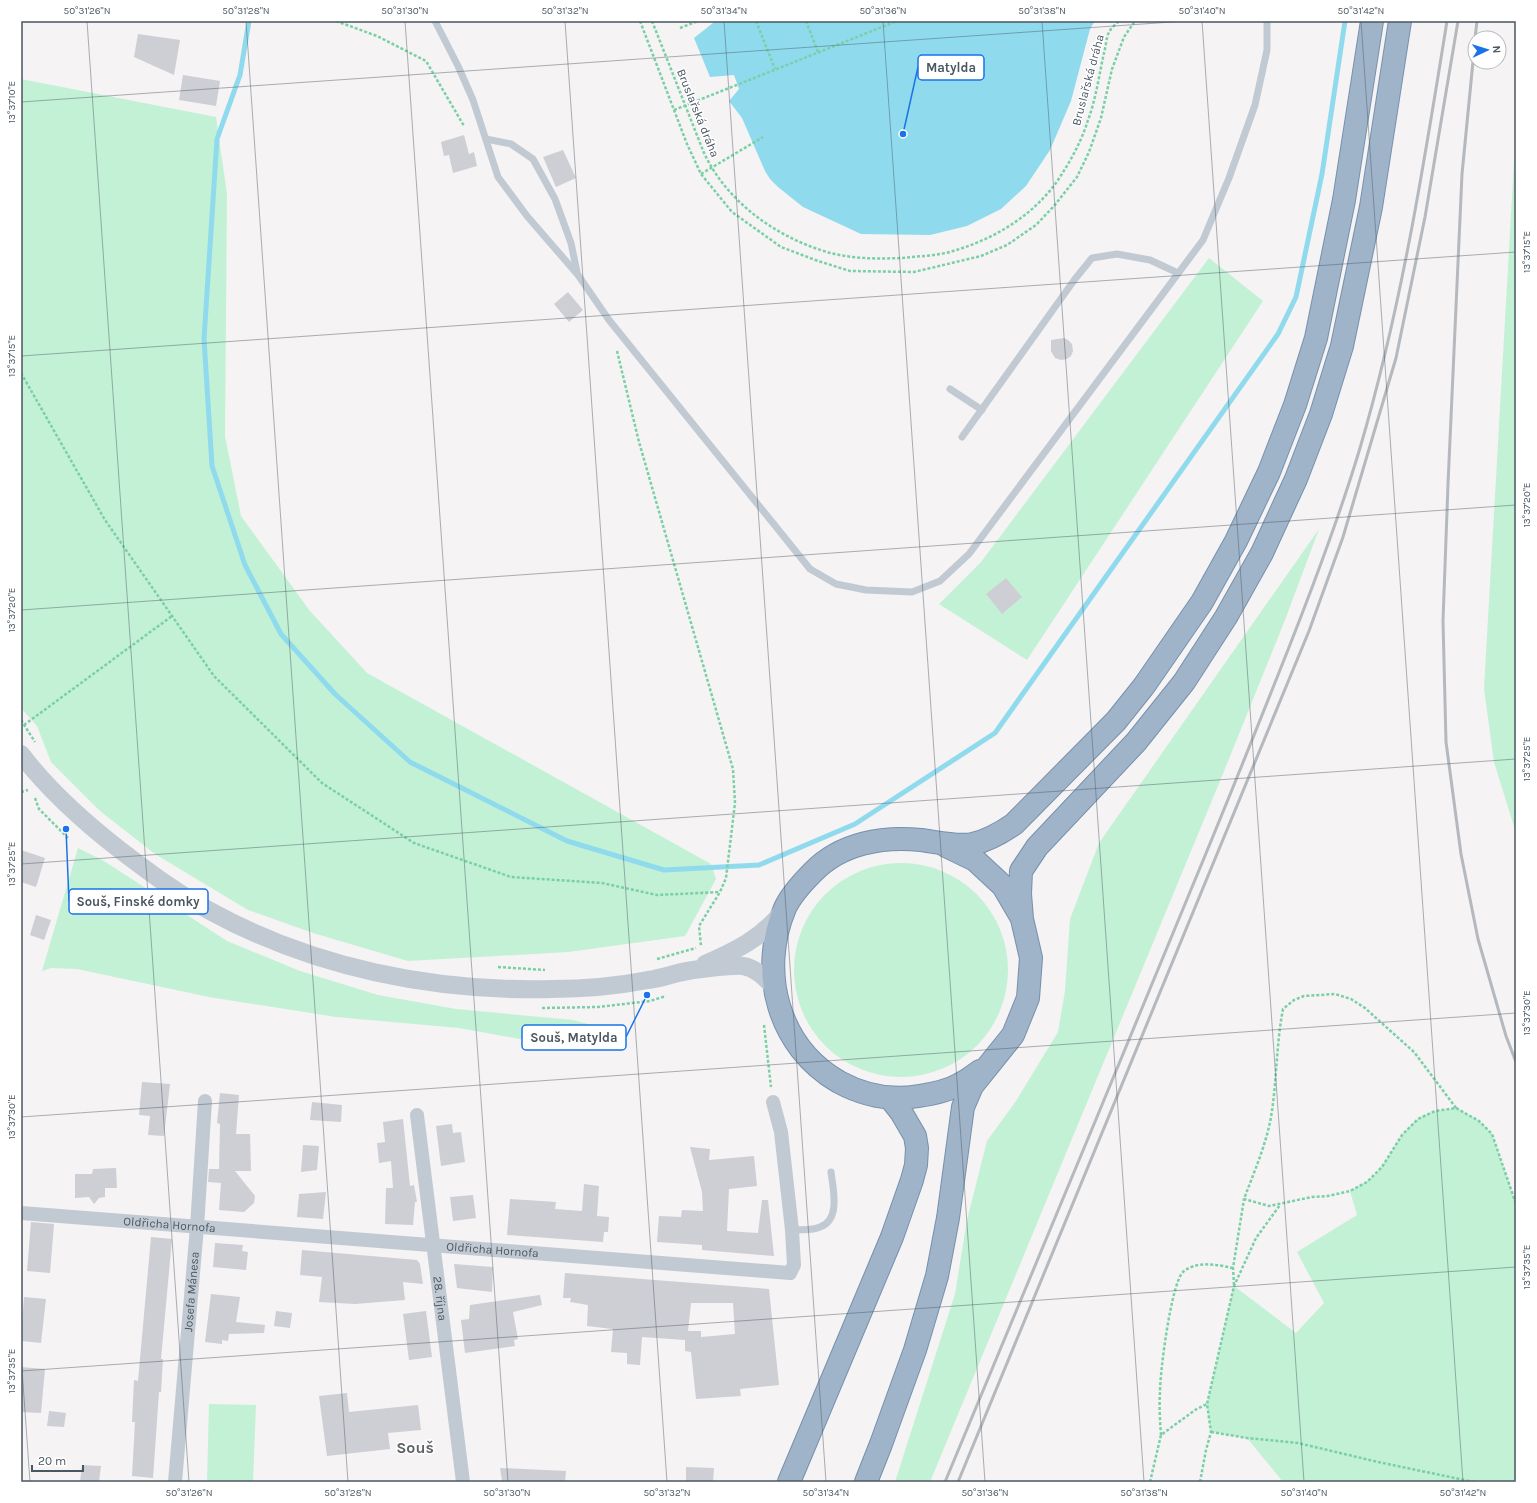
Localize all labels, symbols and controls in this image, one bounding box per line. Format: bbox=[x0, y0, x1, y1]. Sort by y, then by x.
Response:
text: 50°31'26"N bbox=[64, 5, 110, 17]
text: 50°31'28"N bbox=[222, 5, 270, 17]
text: 50°31'30"N bbox=[381, 5, 429, 17]
text: 50°31'32"N bbox=[541, 5, 589, 17]
text: 50°31'34"N bbox=[701, 5, 747, 17]
text: 50°31'36"N bbox=[859, 5, 907, 17]
text: 50°31'38"N bbox=[1018, 5, 1066, 17]
text: 50°31'40"N bbox=[1179, 5, 1225, 17]
text: 50°31'42"N bbox=[1338, 5, 1384, 17]
north arrow bbox=[1467, 30, 1507, 70]
street label: Bruslařská dráha bbox=[1069, 33, 1107, 127]
text: N bbox=[1490, 45, 1503, 54]
callout: Matylda bbox=[918, 55, 984, 80]
text: Matylda bbox=[926, 60, 976, 75]
street label: Bruslařská dráha bbox=[674, 67, 722, 159]
text: 13°37'10"E bbox=[6, 81, 18, 123]
text: 13°37'15"E bbox=[1521, 231, 1533, 273]
text: 13°37'15"E bbox=[6, 335, 18, 377]
text: 13°37'20"E bbox=[1521, 483, 1533, 527]
text: 13°37'20"E bbox=[6, 588, 18, 632]
text: 13°37'25"E bbox=[1521, 737, 1533, 781]
text: 13°37'25"E bbox=[6, 842, 18, 886]
callout: Souš, Finské domky bbox=[69, 889, 208, 914]
text: Souš, Finské domky bbox=[76, 894, 200, 909]
text: 13°37'30"E bbox=[1521, 990, 1533, 1036]
callout: Souš, Matylda bbox=[522, 1025, 626, 1050]
text: Souš, Matylda bbox=[530, 1030, 618, 1045]
text: 13°37'30"E bbox=[6, 1094, 18, 1140]
street label: Oldřicha Hornofa bbox=[123, 1214, 216, 1235]
street label: Oldřicha Hornofa bbox=[446, 1239, 539, 1260]
text: 13°37'35"E bbox=[1521, 1245, 1533, 1289]
street label: Josefa Mánesa bbox=[181, 1251, 202, 1332]
street label: 28. října bbox=[430, 1275, 450, 1322]
text: 13°37'35"E bbox=[6, 1349, 18, 1393]
district label: Souš bbox=[396, 1438, 434, 1457]
scale bar bbox=[32, 1447, 83, 1473]
text: 20 m bbox=[38, 1454, 66, 1468]
text: 50°31'26"N bbox=[166, 1487, 212, 1499]
text: 50°31'28"N bbox=[324, 1487, 372, 1499]
text: 50°31'30"N bbox=[483, 1487, 531, 1499]
text: 50°31'32"N bbox=[643, 1487, 691, 1499]
text: 50°31'34"N bbox=[803, 1487, 849, 1499]
text: 50°31'36"N bbox=[961, 1487, 1009, 1499]
text: 50°31'38"N bbox=[1120, 1487, 1168, 1499]
text: 50°31'40"N bbox=[1281, 1487, 1327, 1499]
text: 50°31'42"N bbox=[1440, 1487, 1486, 1499]

